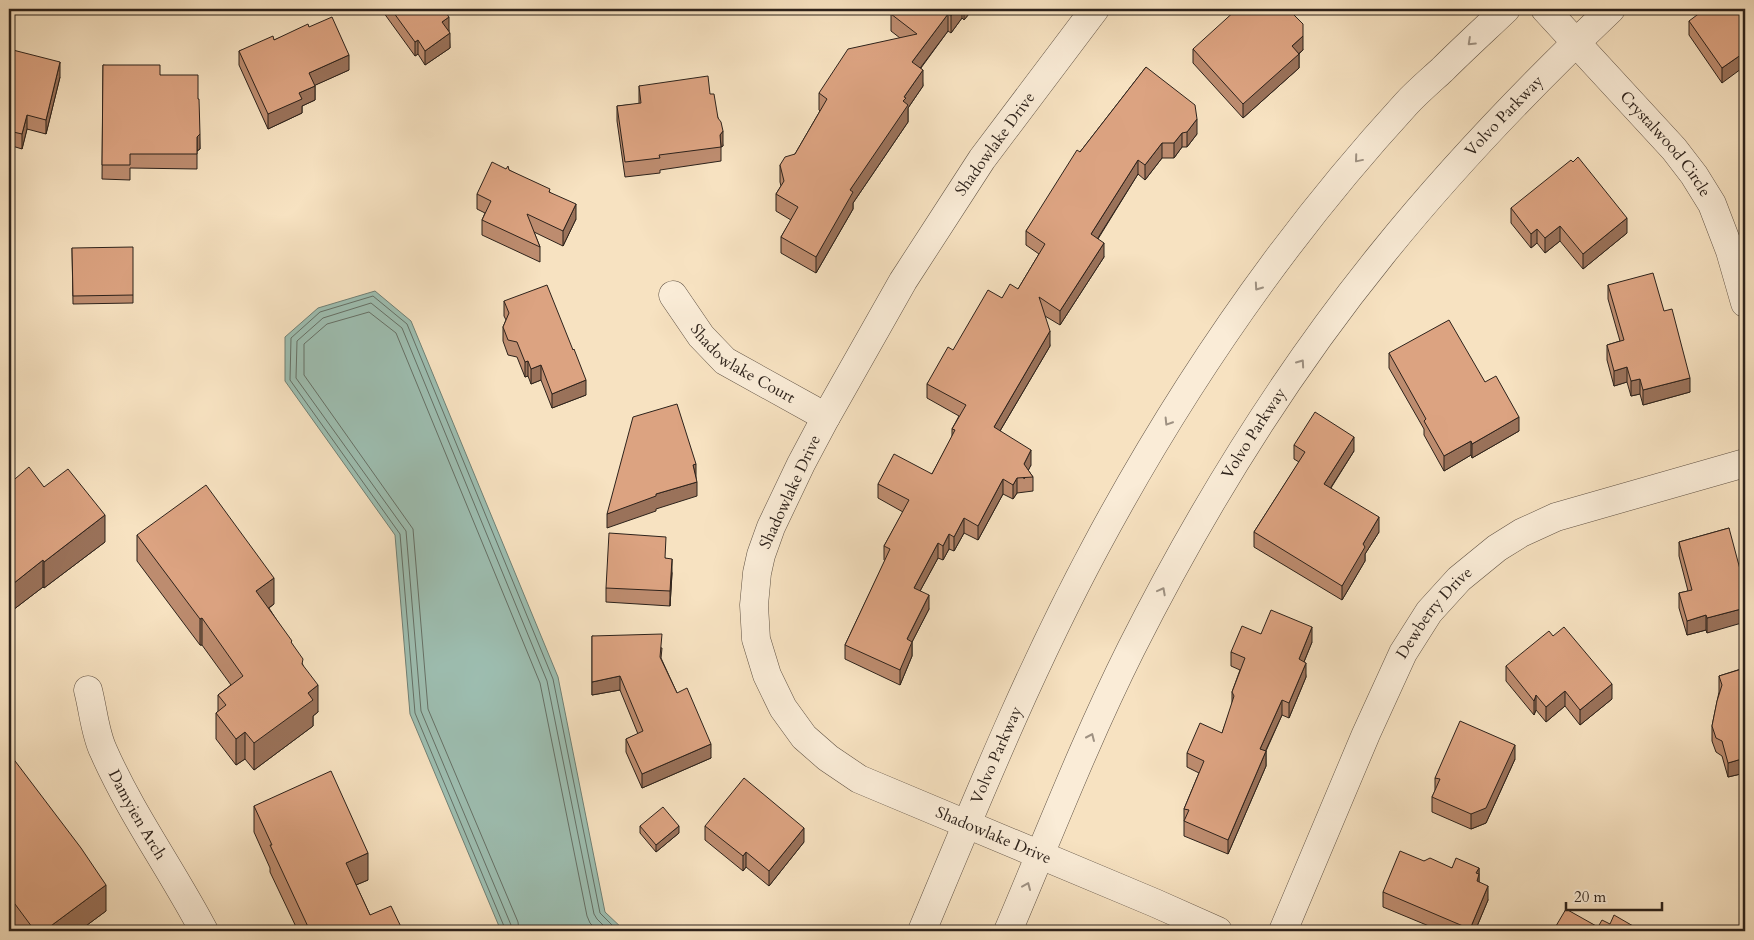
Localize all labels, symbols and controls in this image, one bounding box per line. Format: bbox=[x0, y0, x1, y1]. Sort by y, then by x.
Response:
one-way arrow bbox=[1468, 36, 1477, 45]
street label: Volvo Parkway bbox=[1460, 70, 1549, 161]
street label: Crystalwood Circle bbox=[1615, 86, 1716, 201]
street label: Shadowlake Drive bbox=[950, 88, 1040, 200]
one-way arrow bbox=[1356, 153, 1364, 162]
one-way arrow bbox=[1255, 281, 1264, 291]
street label: Shadowlake Court bbox=[685, 320, 799, 409]
one-way arrow bbox=[1295, 359, 1304, 369]
street label: Volvo Parkway bbox=[1216, 383, 1292, 483]
one-way arrow bbox=[1164, 416, 1174, 425]
street label: Shadowlake Drive bbox=[754, 431, 826, 553]
street label: Dewberry Drive bbox=[1391, 562, 1477, 663]
one-way arrow bbox=[1156, 587, 1166, 596]
street label: Volvo Parkway bbox=[965, 702, 1028, 807]
one-way arrow bbox=[1084, 733, 1095, 742]
street label: Damyien Arch bbox=[103, 766, 171, 864]
street label: Shadowlake Drive bbox=[932, 801, 1055, 869]
scale bar bbox=[1566, 880, 1663, 912]
one-way arrow bbox=[1021, 882, 1032, 891]
text: 20 m bbox=[1574, 887, 1606, 907]

